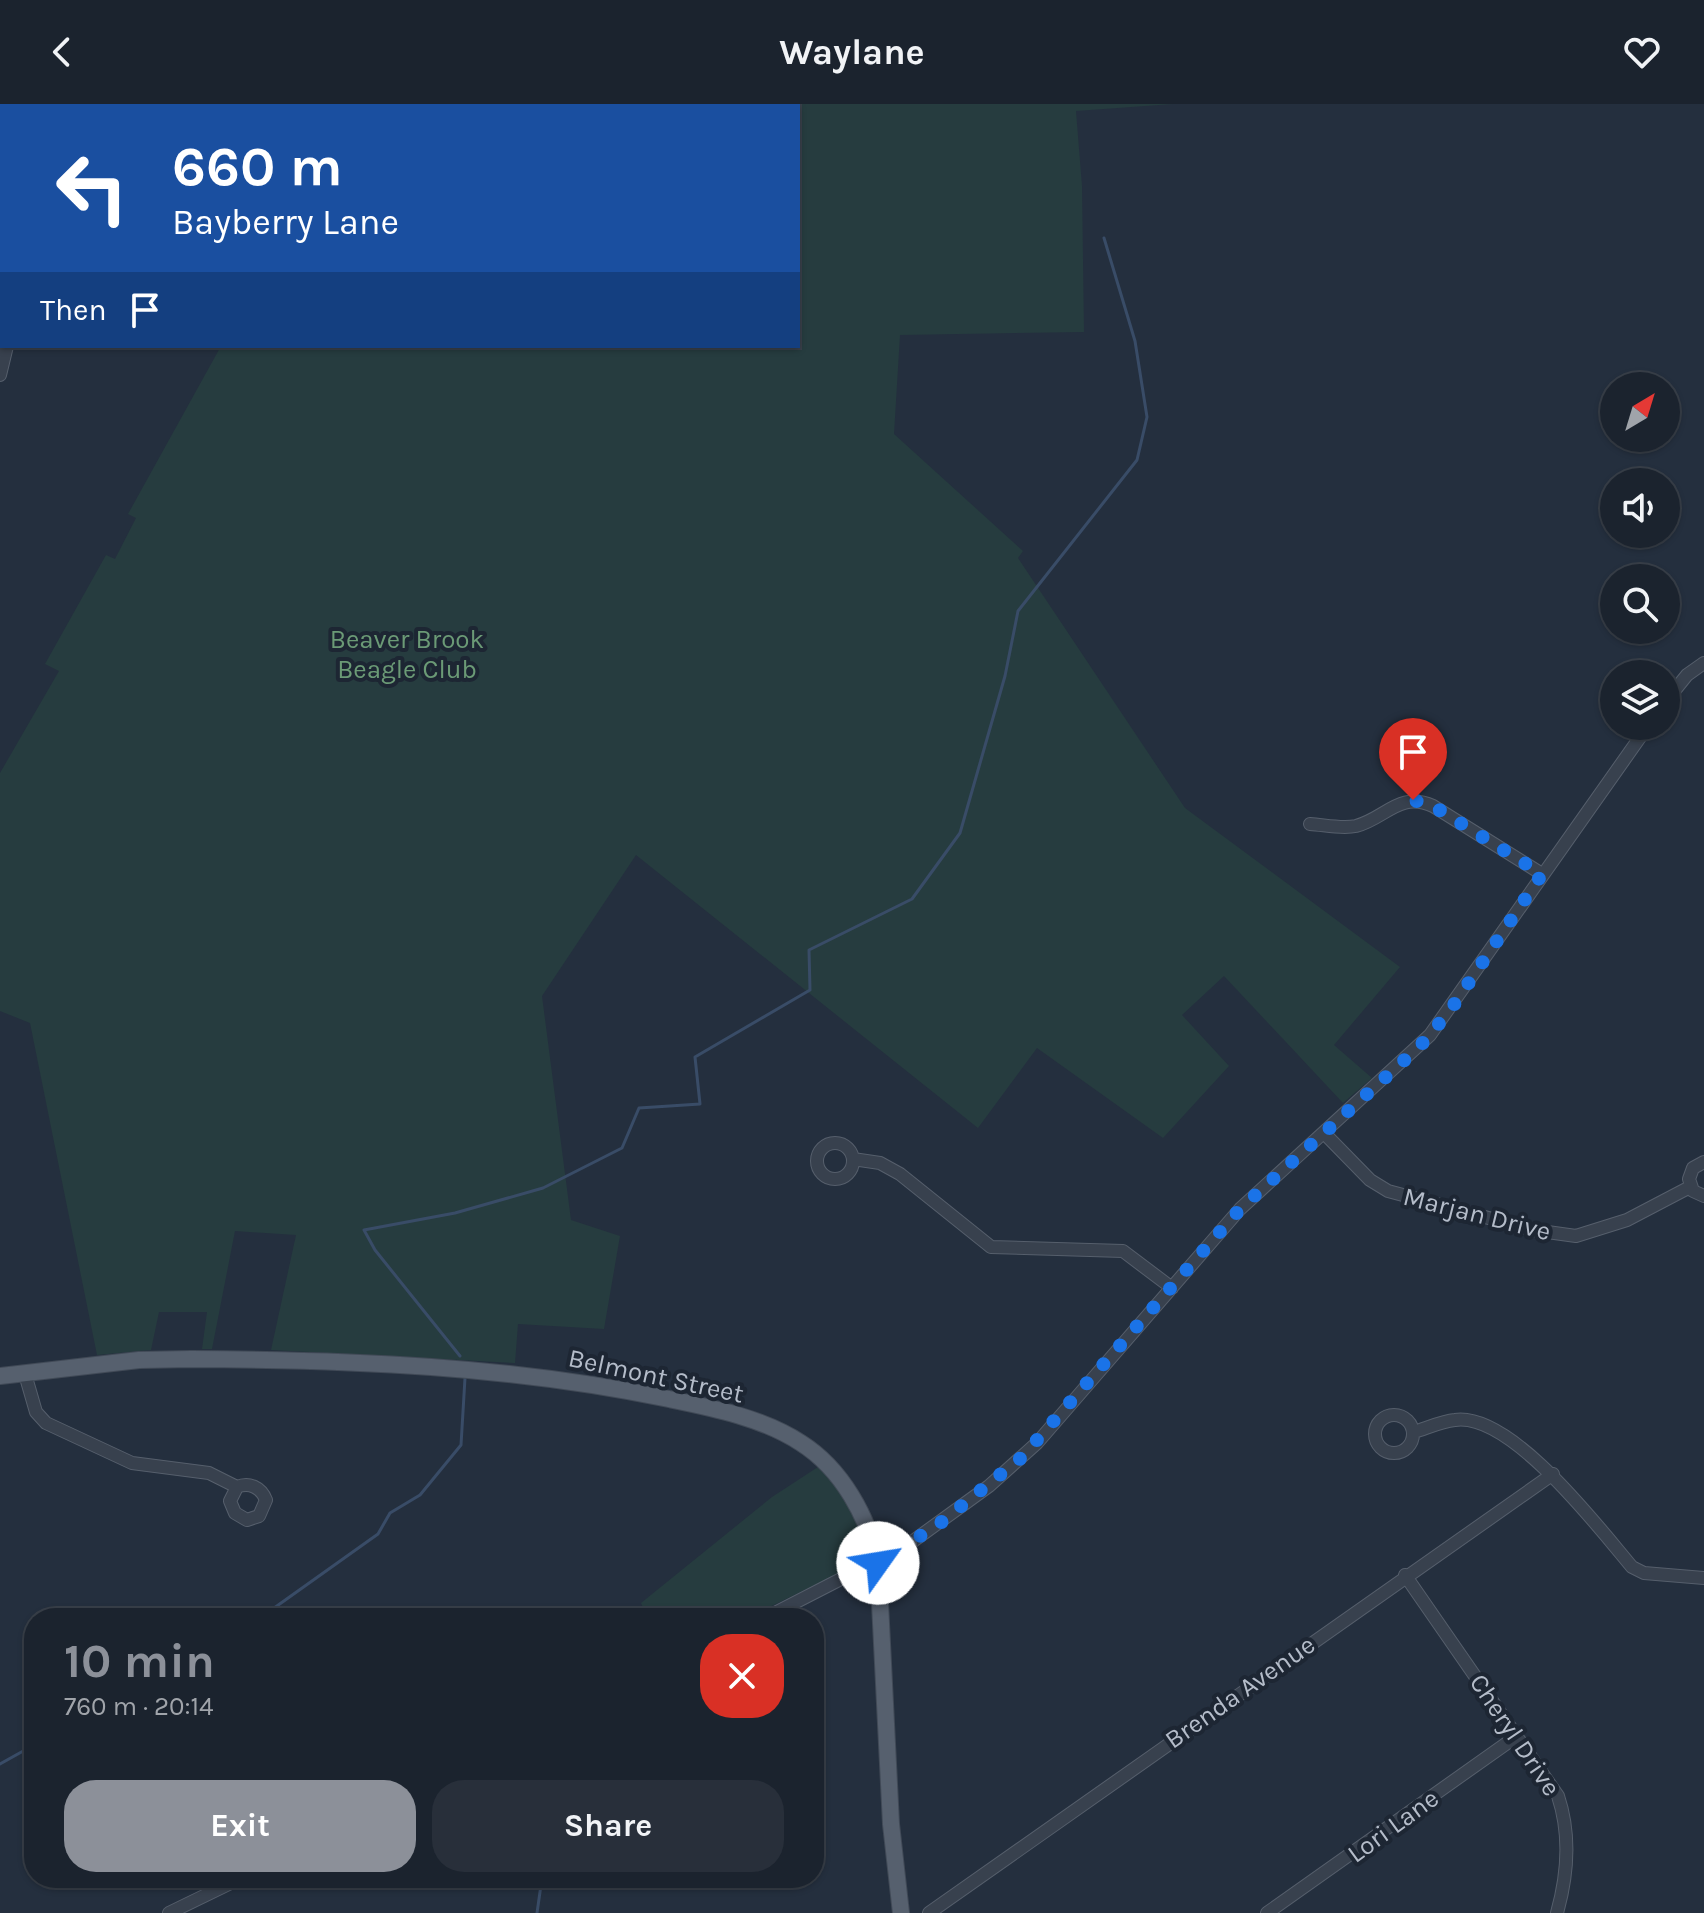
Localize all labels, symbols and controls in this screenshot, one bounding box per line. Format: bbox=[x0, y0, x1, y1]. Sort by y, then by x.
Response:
icon: back bbox=[40, 30, 84, 74]
icon: heart bbox=[1620, 30, 1664, 74]
text: Waylane bbox=[779, 31, 925, 73]
text: 660 m bbox=[172, 134, 343, 199]
icon: left bbox=[40, 136, 144, 240]
text: Bayberry Lane bbox=[172, 201, 399, 243]
icon: arrive bbox=[123, 288, 167, 332]
text: Then bbox=[40, 292, 107, 328]
north arrow bbox=[1600, 372, 1680, 452]
map controls bbox=[1600, 372, 1680, 740]
button: sound bbox=[1600, 468, 1680, 548]
button: search bbox=[1600, 564, 1680, 644]
park label: Beaver Brook Beagle Club bbox=[330, 624, 484, 685]
button: layers bbox=[1600, 660, 1680, 740]
pin bbox=[1379, 718, 1447, 800]
icon: arrive bbox=[1391, 730, 1435, 774]
street label: Marjan Drive bbox=[1400, 1181, 1554, 1247]
street label: Belmont Street bbox=[566, 1342, 747, 1410]
position arrow bbox=[836, 1521, 920, 1605]
street label: Brenda Avenue bbox=[1159, 1629, 1321, 1755]
text: 10 min bbox=[64, 1633, 215, 1689]
button: close bbox=[700, 1634, 784, 1718]
street label: Cheryl Drive bbox=[1463, 1668, 1567, 1802]
text: 760 m · 20:14 bbox=[64, 1691, 214, 1722]
button: Exit bbox=[64, 1780, 416, 1872]
button: Share bbox=[432, 1780, 784, 1872]
street label: Lori Lane bbox=[1341, 1783, 1445, 1869]

